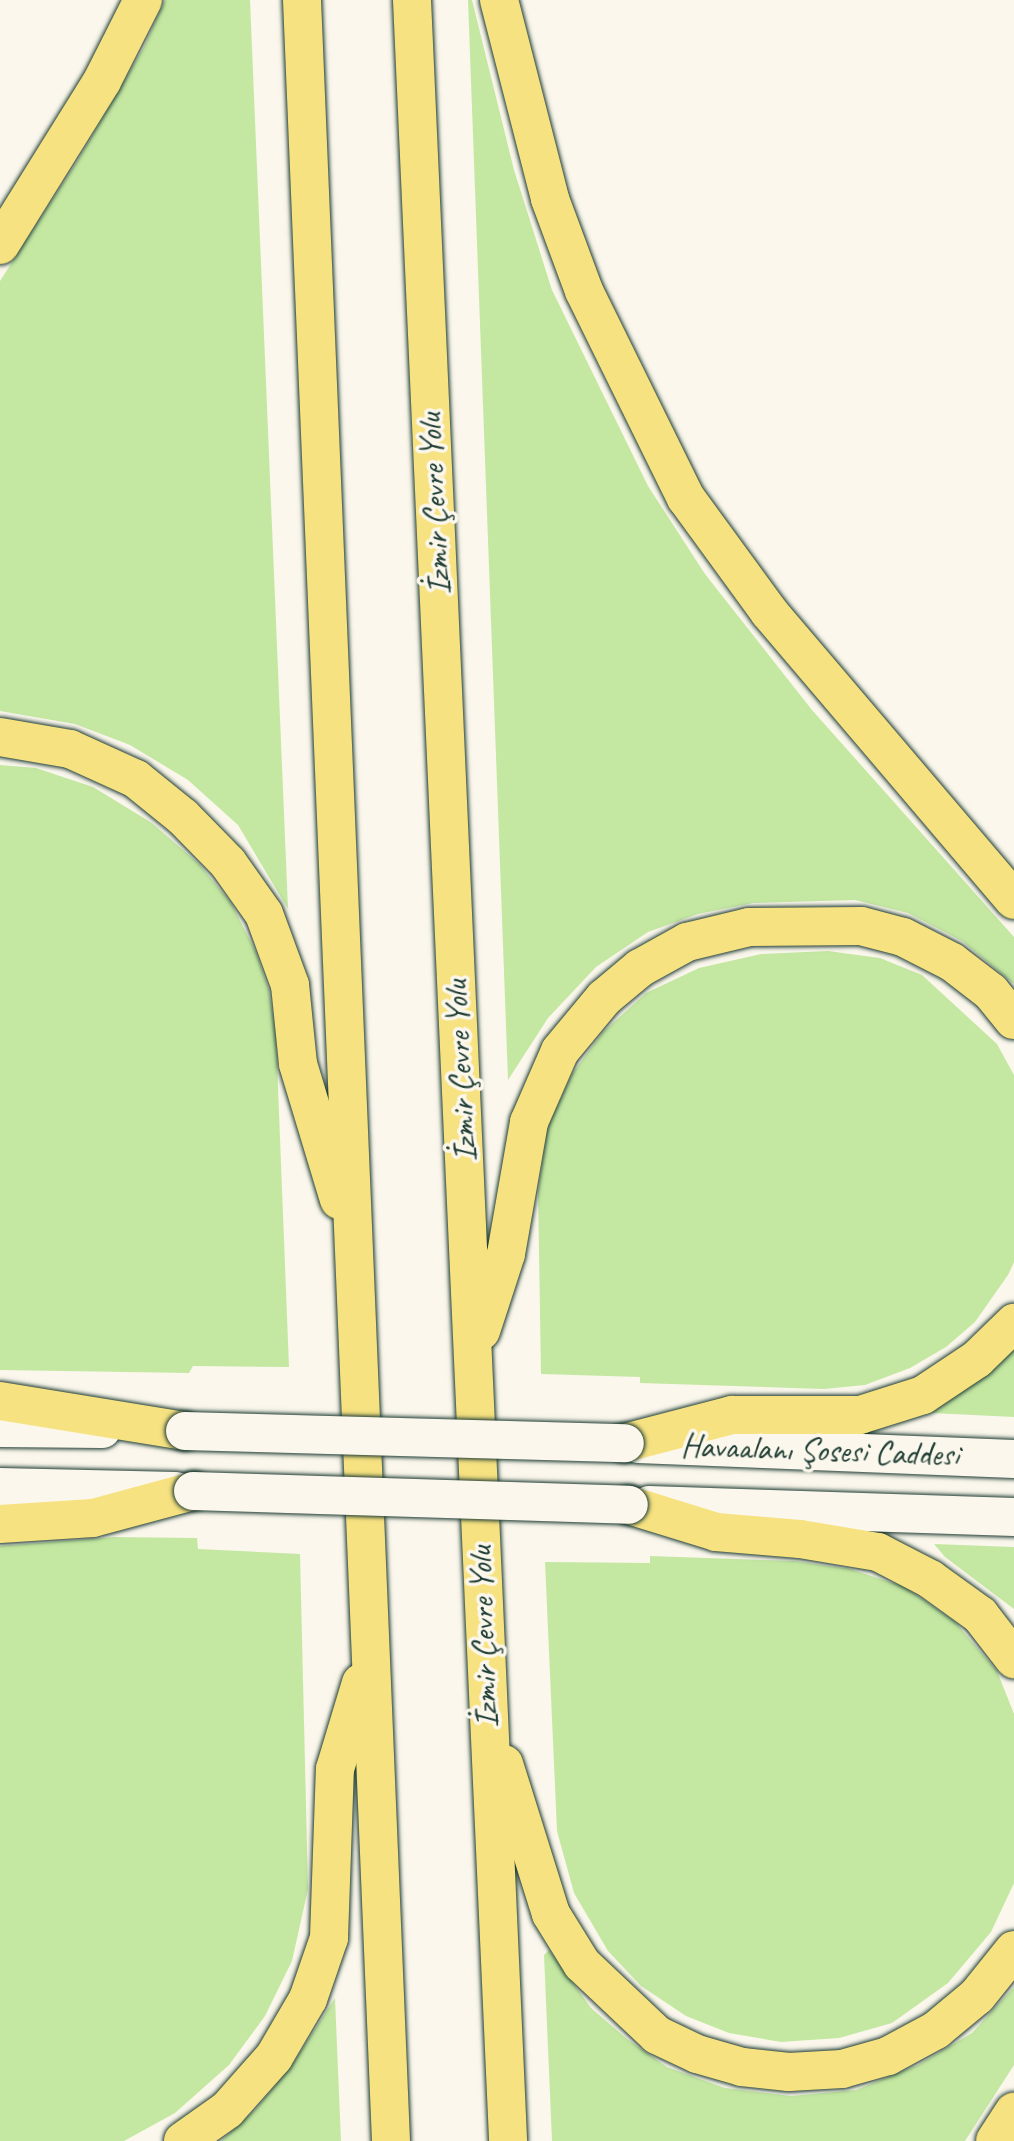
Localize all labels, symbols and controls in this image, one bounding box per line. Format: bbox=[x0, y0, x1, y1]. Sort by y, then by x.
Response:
street label: İzmir Çevre Yolu bbox=[410, 412, 460, 596]
street label: İzmir Çevre Yolu bbox=[436, 979, 486, 1163]
street label: Havaalanı Şosesi Caddesi bbox=[680, 1426, 960, 1476]
street label: İzmir Çevre Yolu bbox=[461, 1545, 507, 1729]

